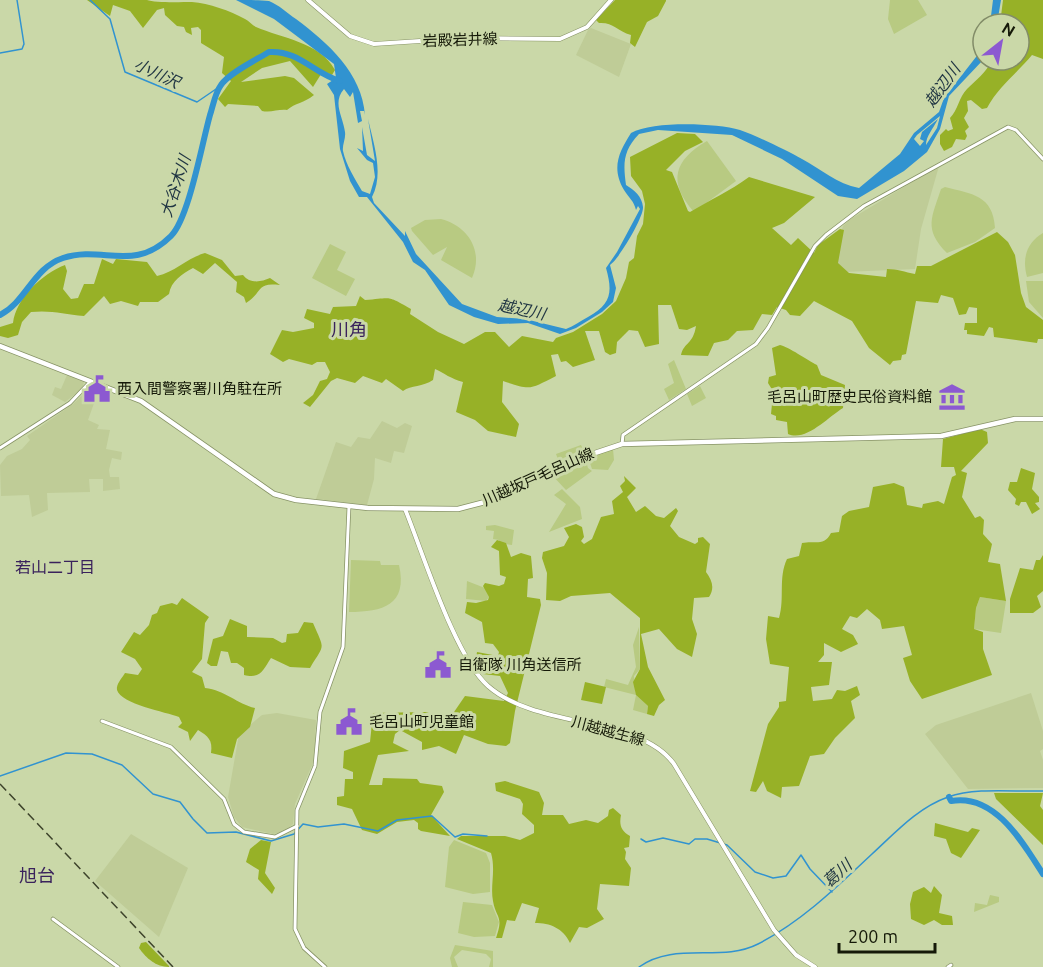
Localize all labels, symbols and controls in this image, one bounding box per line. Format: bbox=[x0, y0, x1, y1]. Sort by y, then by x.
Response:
north arrow bbox=[971, 12, 1031, 72]
text: N bbox=[999, 18, 1018, 40]
street label: 岩殿岩井線 bbox=[422, 30, 498, 49]
water label: 小川沢 bbox=[131, 55, 184, 92]
water label: 越辺川 bbox=[921, 59, 965, 110]
water label: 大谷木川 bbox=[157, 151, 194, 219]
water label: 越辺川 bbox=[497, 295, 549, 323]
district label: 川角 bbox=[331, 319, 367, 339]
public building icon: 西入間警察署川角駐在所 bbox=[82, 374, 112, 404]
place label: 西入間警察署川角駐在所 bbox=[117, 380, 282, 397]
museum icon: 毛呂山町歴史民俗資料館 bbox=[937, 382, 967, 412]
place label: 毛呂山町歴史民俗資料館 bbox=[767, 388, 932, 405]
street label: 川越坂戸毛呂山線 bbox=[480, 444, 596, 509]
district label: 若山二丁目 bbox=[15, 558, 95, 576]
public building icon: 自衛隊 川角送信所 bbox=[423, 650, 453, 680]
place label: 自衛隊 川角送信所 bbox=[458, 656, 581, 673]
public building icon: 毛呂山町児童館 bbox=[334, 707, 364, 737]
place label: 毛呂山町児童館 bbox=[369, 713, 474, 730]
street label: 川越越生線 bbox=[570, 713, 647, 748]
water label: 葛川 bbox=[819, 854, 856, 890]
district label: 旭台 bbox=[19, 865, 55, 885]
scale bar bbox=[839, 916, 935, 954]
text: 200 m bbox=[848, 926, 898, 946]

